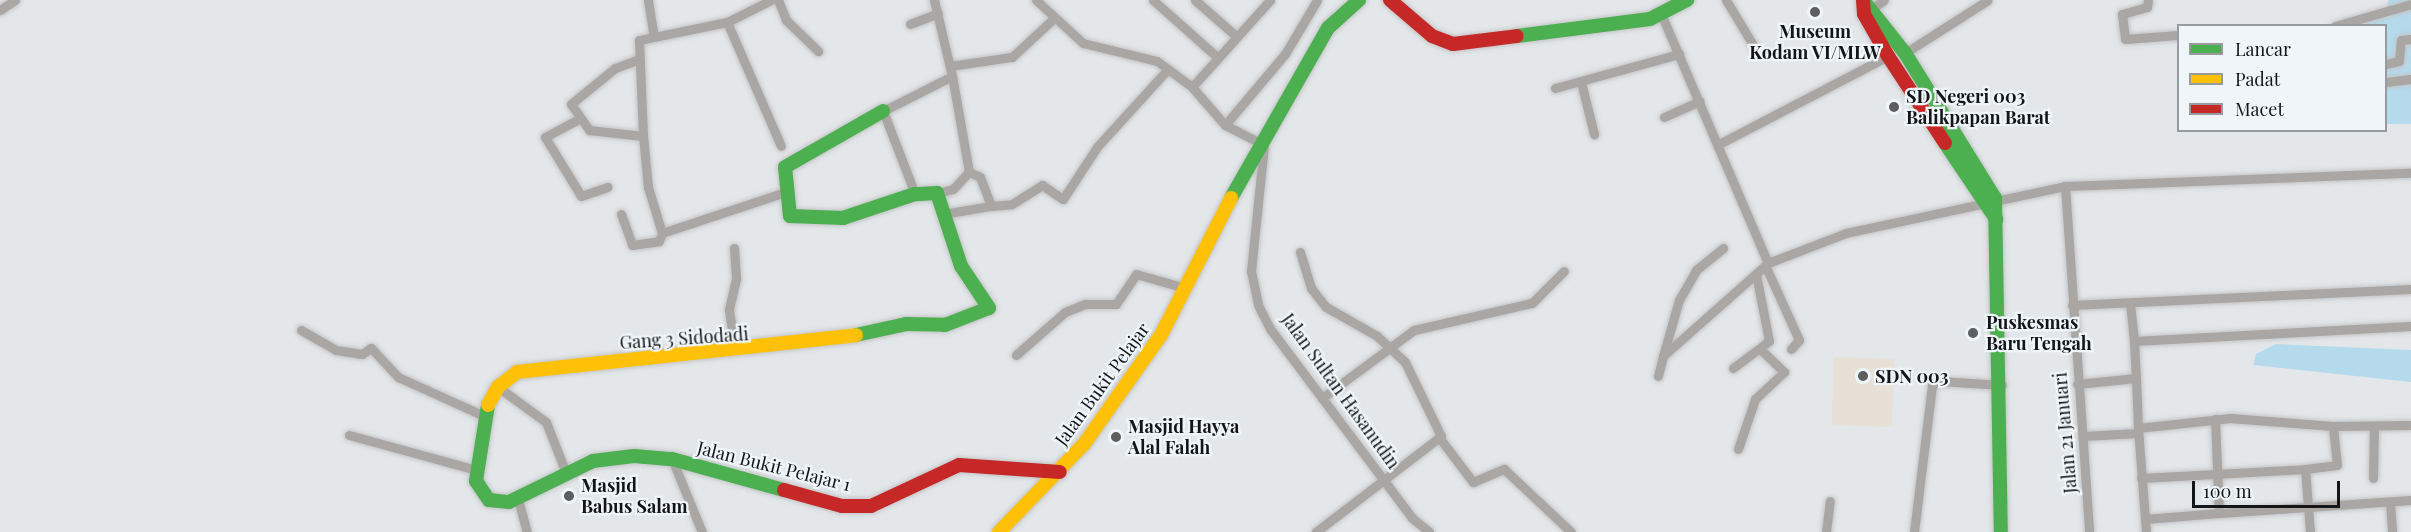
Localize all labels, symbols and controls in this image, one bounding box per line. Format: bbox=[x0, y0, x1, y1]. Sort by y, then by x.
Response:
marker: Museum Kodam VI/MLW bbox=[1808, 5, 1822, 19]
place label: Museum Kodam VI/MLW bbox=[1749, 21, 1881, 63]
legend bbox=[2177, 24, 2387, 132]
text: Lancar bbox=[2235, 37, 2291, 61]
text: Padat bbox=[2235, 67, 2280, 91]
place label: SD Negeri 003 Balikpapan Barat bbox=[1906, 86, 2050, 128]
text: Macet bbox=[2235, 97, 2284, 121]
marker: SD Negeri 003 Balikpapan Barat bbox=[1887, 100, 1901, 114]
street label: Jalan Sultan Hasanudin bbox=[1277, 309, 1405, 473]
place label: Puskesmas Baru Tengah bbox=[1986, 312, 2092, 354]
street label: Jalan Bukit Pelajar bbox=[1050, 318, 1154, 450]
street label: Gang 3 Sidodadi bbox=[619, 323, 749, 353]
marker: Puskesmas Baru Tengah bbox=[1964, 324, 1982, 342]
place label: SDN 003 bbox=[1875, 365, 1949, 387]
marker: SDN 003 bbox=[1856, 369, 1870, 383]
street label: Jalan 21 Januari bbox=[2049, 372, 2081, 494]
place label: Masjid Hayya Alal Falah bbox=[1128, 416, 1239, 458]
marker: Masjid Hayya Alal Falah bbox=[1109, 430, 1123, 444]
street label: Jalan Bukit Pelajar 1 bbox=[695, 436, 853, 496]
scale bar bbox=[2195, 469, 2344, 507]
place label: Masjid Babus Salam bbox=[581, 475, 687, 518]
text: 100 m bbox=[2203, 479, 2252, 503]
marker: Masjid Babus Salam bbox=[562, 489, 576, 503]

